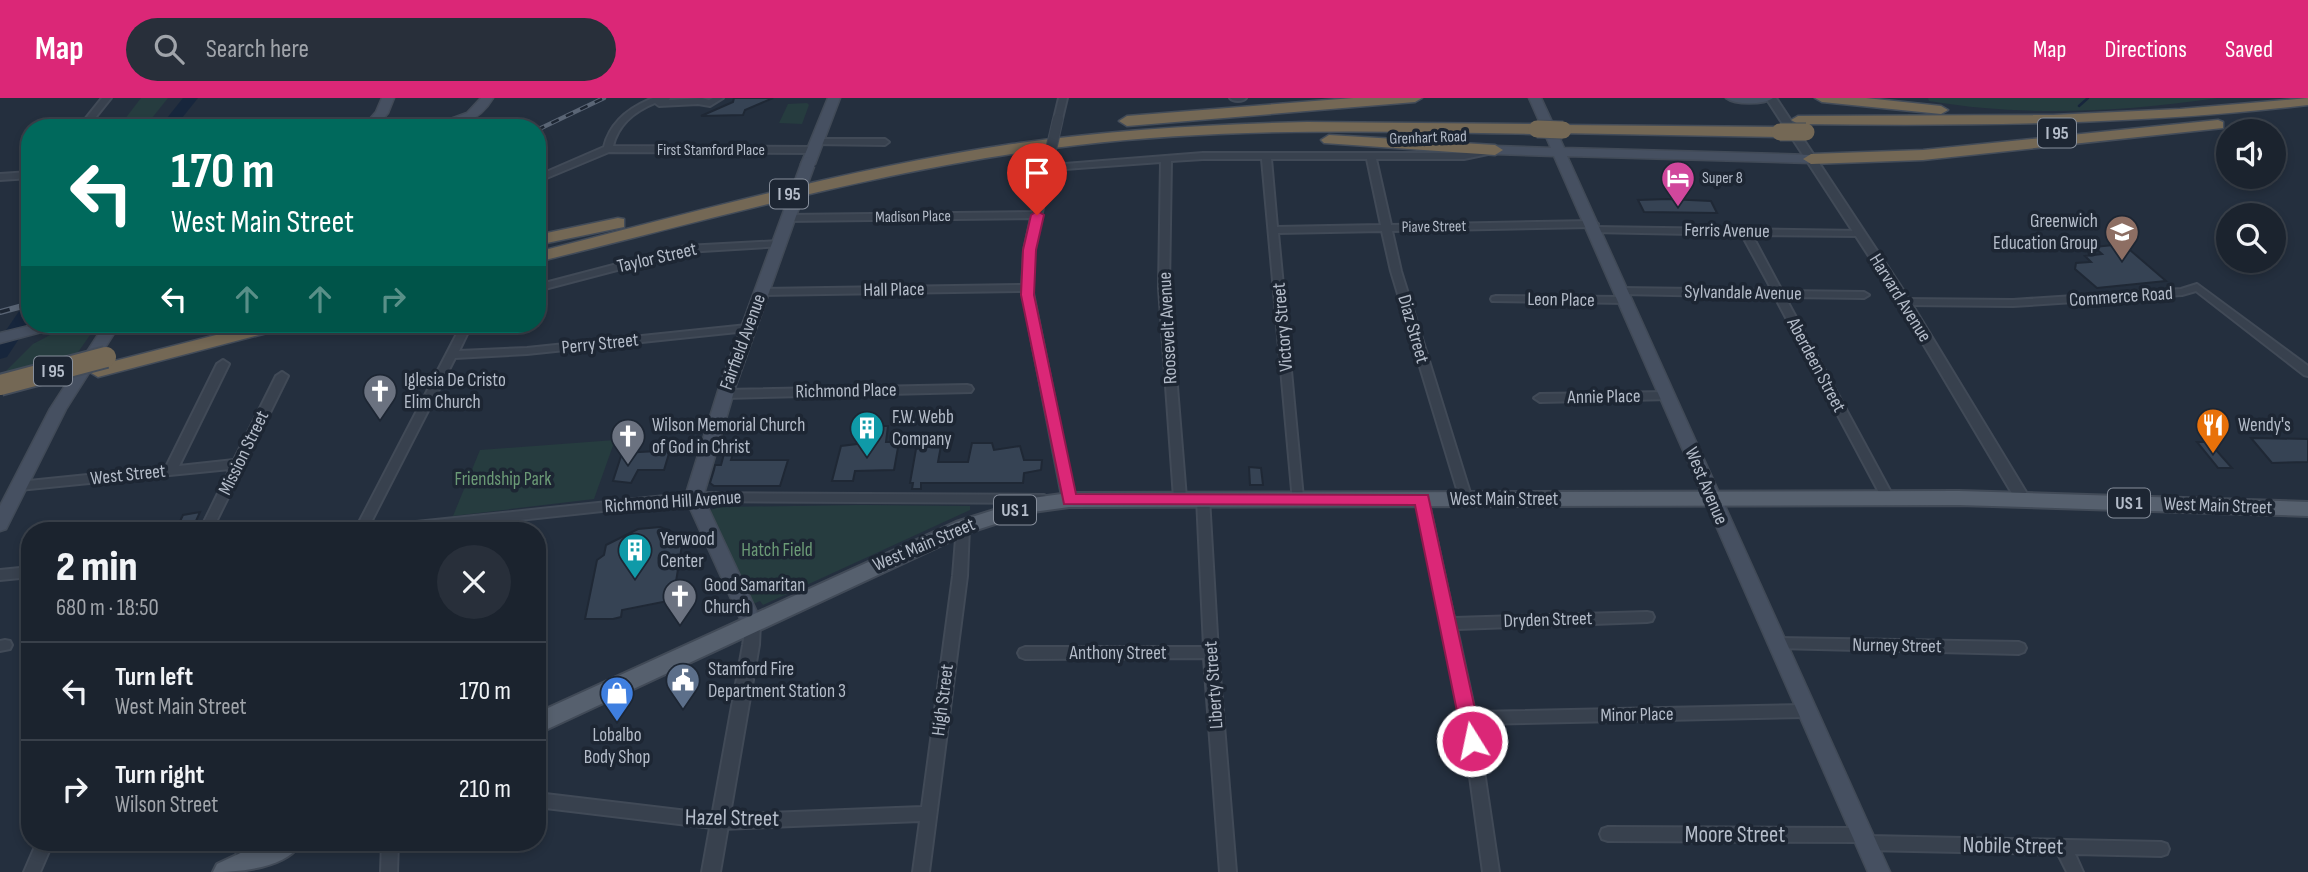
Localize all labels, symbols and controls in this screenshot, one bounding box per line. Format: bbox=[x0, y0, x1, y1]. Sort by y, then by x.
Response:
search box bbox=[126, 18, 616, 81]
text: Map bbox=[35, 29, 84, 69]
icon: search bbox=[150, 30, 188, 68]
text: Search here bbox=[206, 34, 309, 65]
text: Map bbox=[2033, 35, 2066, 64]
text: Directions bbox=[2104, 35, 2187, 64]
text: Saved bbox=[2225, 35, 2273, 64]
road number: I 95 bbox=[2038, 118, 2076, 148]
map controls bbox=[2216, 119, 2286, 273]
button: sound bbox=[2216, 119, 2286, 189]
street label: Grenhart Road bbox=[1389, 127, 1467, 149]
street label: First Stamford Place bbox=[657, 141, 765, 160]
text: 170 m bbox=[171, 143, 275, 202]
pin bbox=[1007, 143, 1067, 215]
icon: left bbox=[56, 147, 147, 238]
icon: arrive bbox=[1018, 154, 1056, 192]
hotel icon: Super 8 bbox=[1659, 159, 1697, 208]
place label: Super 8 bbox=[1702, 169, 1743, 188]
road number: I 95 bbox=[770, 180, 808, 208]
text: West Main Street bbox=[171, 203, 354, 242]
button: search bbox=[2216, 203, 2286, 273]
street label: Madison Place bbox=[875, 207, 951, 227]
place label: Greenwich Education Group bbox=[1993, 210, 2098, 255]
school or university icon: Greenwich Education Group bbox=[2103, 213, 2141, 262]
street label: Piave Street bbox=[1402, 217, 1467, 237]
street label: Ferris Avenue bbox=[1684, 219, 1770, 243]
street label: Taylor Street bbox=[615, 238, 699, 278]
street label: Harvard Avenue bbox=[1864, 250, 1936, 346]
street label: Roosevelt Avenue bbox=[1154, 271, 1182, 385]
street label: Hall Place bbox=[863, 278, 925, 302]
icon: left bbox=[155, 280, 193, 318]
icon: ahead bbox=[228, 280, 266, 318]
icon: ahead bbox=[301, 280, 339, 318]
icon: right bbox=[374, 280, 412, 318]
street label: Sylvandale Avenue bbox=[1684, 280, 1802, 306]
street label: Victory Street bbox=[1268, 281, 1298, 372]
street label: Commerce Road bbox=[2068, 282, 2174, 312]
street label: Leon Place bbox=[1527, 288, 1595, 312]
street label: Fairfield Avenue bbox=[715, 291, 771, 393]
street label: Diaz Street bbox=[1392, 292, 1434, 366]
street label: Aberdeen Street bbox=[1781, 313, 1851, 416]
street label: Perry Street bbox=[560, 329, 640, 359]
road number: I 95 bbox=[34, 356, 72, 386]
place label: Iglesia De Cristo Elim Church bbox=[404, 369, 506, 414]
church icon: Iglesia De Cristo Elim Church bbox=[361, 372, 399, 421]
street label: Richmond Place bbox=[795, 379, 897, 403]
street label: Annie Place bbox=[1566, 385, 1641, 409]
place label: F.W. Webb Company bbox=[892, 406, 954, 451]
restaurant icon: Wendy's bbox=[2194, 406, 2232, 455]
street label: Mission Street bbox=[214, 407, 274, 499]
building icon: F.W. Webb Company bbox=[848, 409, 886, 458]
place label: Wilson Memorial Church of God in Christ bbox=[652, 414, 805, 459]
place label: Wendy's bbox=[2238, 414, 2291, 437]
church icon: Wilson Memorial Church of God in Christ bbox=[609, 417, 647, 466]
street label: West Avenue bbox=[1679, 444, 1733, 528]
street label: West Street bbox=[89, 460, 167, 490]
park label: Friendship Park bbox=[454, 468, 552, 491]
street label: Richmond Hill Avenue bbox=[604, 486, 742, 518]
street label: West Main Street bbox=[1450, 488, 1559, 511]
road number: US 1 bbox=[2108, 488, 2150, 517]
street label: West Main Street bbox=[2163, 493, 2273, 519]
road number: US 1 bbox=[994, 496, 1036, 524]
street label: West Main Street bbox=[869, 513, 979, 577]
place label: Yerwood Center bbox=[660, 528, 715, 573]
building icon: Yerwood Center bbox=[616, 531, 654, 580]
park label: Hatch Field bbox=[741, 539, 813, 562]
text: 2 min bbox=[56, 542, 137, 593]
button: close bbox=[437, 545, 511, 619]
place label: Good Samaritan Church bbox=[704, 574, 805, 619]
church icon: Good Samaritan Church bbox=[661, 577, 699, 626]
text: 680 m · 18:50 bbox=[56, 594, 159, 622]
street label: Dryden Street bbox=[1503, 607, 1593, 633]
street label: Nurney Street bbox=[1852, 634, 1942, 658]
street label: Liberty Street bbox=[1199, 640, 1229, 730]
street label: Anthony Street bbox=[1068, 642, 1167, 665]
place label: Stamford Fire Department Station 3 bbox=[708, 658, 846, 703]
public building icon: Stamford Fire Department Station 3 bbox=[664, 661, 702, 710]
text: Turn left bbox=[115, 662, 193, 693]
street label: High Street bbox=[927, 663, 959, 737]
icon: left bbox=[56, 672, 94, 710]
shop icon: Lobalbo Body Shop bbox=[598, 674, 636, 723]
text: 170 m bbox=[459, 676, 511, 707]
text: West Main Street bbox=[115, 693, 247, 721]
street label: Minor Place bbox=[1600, 703, 1674, 727]
position arrow bbox=[1435, 704, 1509, 778]
place label: Lobalbo Body Shop bbox=[584, 724, 650, 769]
text: Turn right bbox=[115, 760, 204, 791]
icon: right bbox=[56, 770, 94, 808]
text: 210 m bbox=[459, 774, 511, 805]
text: Wilson Street bbox=[115, 791, 218, 819]
street label: Hazel Street bbox=[685, 803, 779, 833]
street label: Moore Street bbox=[1685, 821, 1785, 849]
street label: Nobile Street bbox=[1962, 831, 2064, 861]

